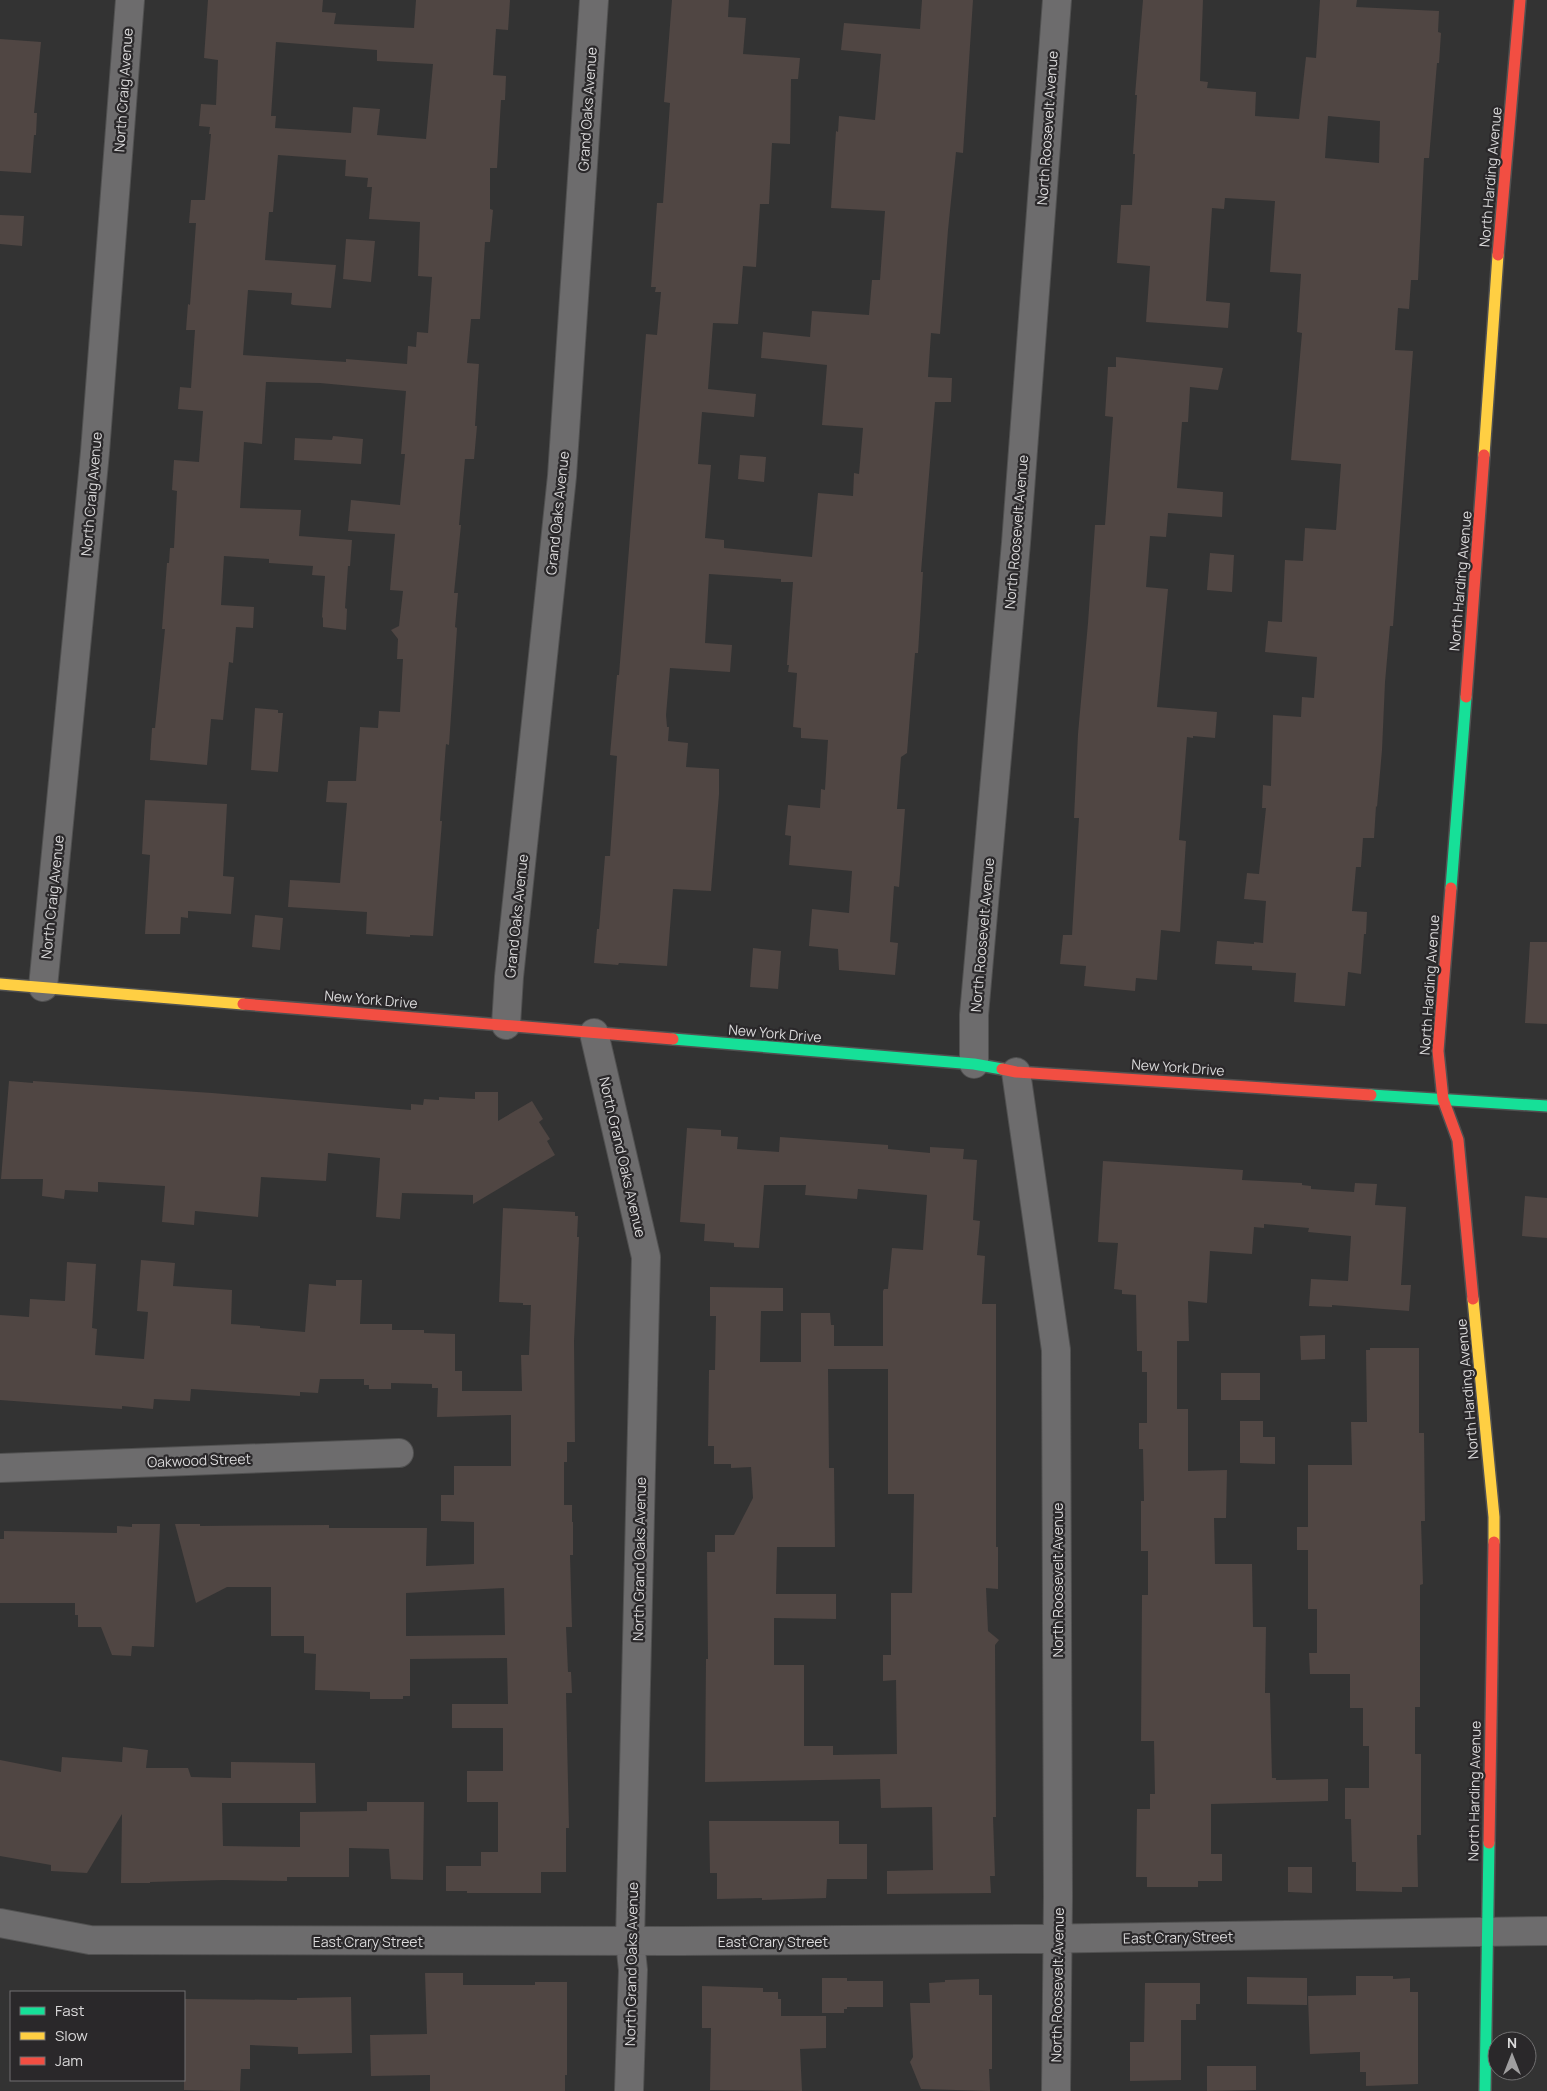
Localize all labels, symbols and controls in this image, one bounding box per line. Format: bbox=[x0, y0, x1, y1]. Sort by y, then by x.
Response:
street label: North Craig Avenue bbox=[109, 27, 137, 153]
street label: Grand Oaks Avenue bbox=[573, 46, 601, 172]
street label: North Roosevelt Avenue bbox=[1032, 50, 1062, 206]
street label: North Harding Avenue bbox=[1474, 106, 1506, 248]
street label: North Craig Avenue bbox=[76, 431, 106, 557]
street label: Grand Oaks Avenue bbox=[541, 450, 573, 576]
street label: North Roosevelt Avenue bbox=[1000, 454, 1032, 610]
street label: North Harding Avenue bbox=[1444, 510, 1476, 652]
street label: North Craig Avenue bbox=[36, 834, 68, 960]
street label: Grand Oaks Avenue bbox=[500, 853, 532, 979]
street label: North Roosevelt Avenue bbox=[966, 857, 998, 1013]
street label: North Harding Avenue bbox=[1415, 914, 1443, 1056]
street label: New York Drive bbox=[324, 985, 418, 1013]
street label: New York Drive bbox=[728, 1019, 822, 1047]
street label: New York Drive bbox=[1131, 1054, 1225, 1080]
street label: North Grand Oaks Avenue bbox=[595, 1075, 651, 1239]
street label: North Harding Avenue bbox=[1451, 1318, 1483, 1460]
street label: Oakwood Street bbox=[147, 1449, 252, 1471]
street label: North Grand Oaks Avenue bbox=[628, 1477, 650, 1641]
street label: North Roosevelt Avenue bbox=[1048, 1503, 1067, 1657]
street label: North Harding Avenue bbox=[1463, 1720, 1485, 1862]
street label: North Grand Oaks Avenue bbox=[620, 1882, 642, 2046]
street label: North Roosevelt Avenue bbox=[1046, 1907, 1068, 2063]
street label: East Crary Street bbox=[1123, 1927, 1234, 1947]
street label: East Crary Street bbox=[313, 1932, 424, 1951]
street label: East Crary Street bbox=[718, 1932, 829, 1951]
legend bbox=[10, 1991, 185, 2081]
text: Fast bbox=[55, 2000, 84, 2021]
text: Slow bbox=[55, 2025, 88, 2046]
north arrow bbox=[1487, 2031, 1537, 2081]
text: N bbox=[1507, 2033, 1517, 2052]
text: Jam bbox=[55, 2050, 83, 2071]

